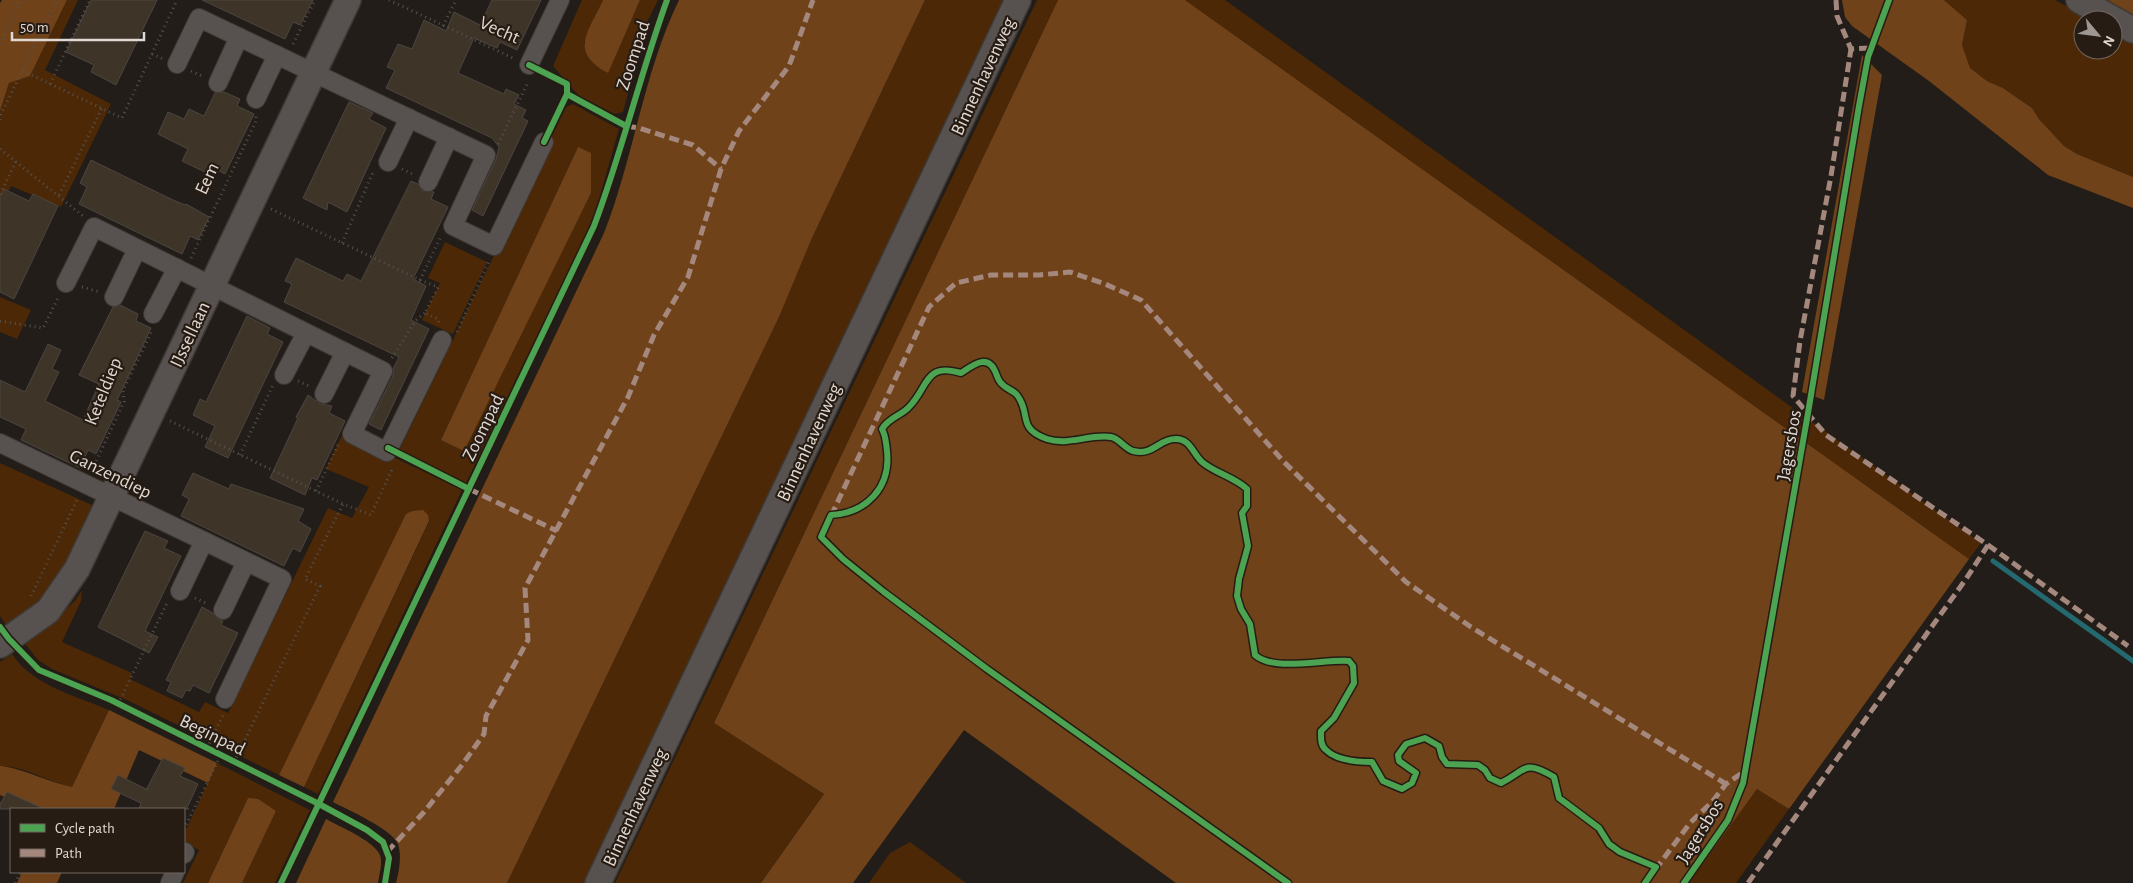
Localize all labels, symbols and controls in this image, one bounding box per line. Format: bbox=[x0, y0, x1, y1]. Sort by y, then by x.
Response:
scale bar bbox=[12, 10, 145, 42]
north arrow bbox=[2073, 10, 2123, 60]
street label: Vecht bbox=[476, 13, 522, 48]
street label: Binnenhavenweg bbox=[948, 14, 1019, 138]
street label: Zoompad bbox=[613, 18, 654, 92]
text: 50 m bbox=[20, 20, 49, 35]
text: N bbox=[2100, 33, 2117, 48]
street label: Eem bbox=[192, 160, 223, 197]
street label: IJssellaan bbox=[167, 299, 214, 370]
street label: Keteldiep bbox=[81, 355, 125, 428]
street label: Binnenhavenweg bbox=[774, 380, 845, 504]
street label: Zoompad bbox=[459, 391, 508, 464]
street label: Jagersbos bbox=[1774, 408, 1805, 482]
street label: Ganzendiep bbox=[66, 446, 154, 502]
street label: Beginpad bbox=[176, 711, 248, 759]
street label: Binnenhavenweg bbox=[600, 745, 671, 869]
street label: Jagersbos bbox=[1673, 796, 1727, 867]
legend bbox=[10, 808, 185, 873]
text: Cycle path bbox=[55, 821, 115, 836]
text: Path bbox=[55, 846, 82, 861]

